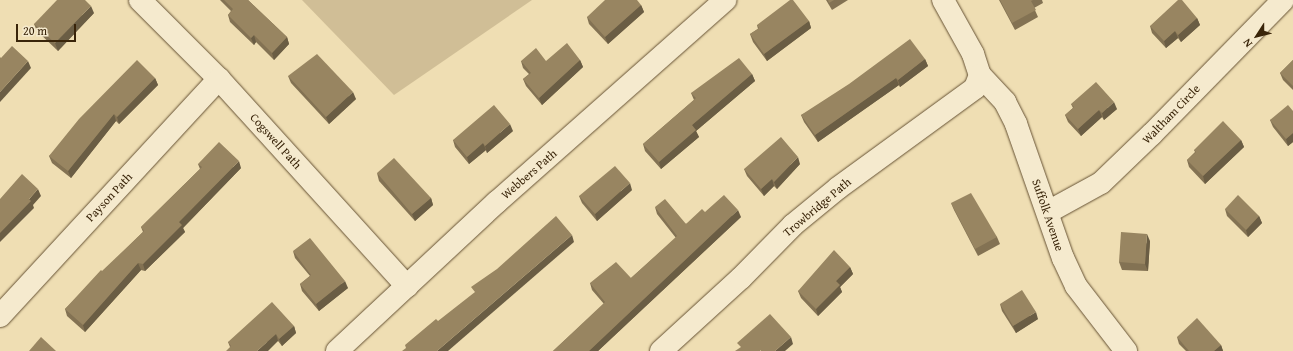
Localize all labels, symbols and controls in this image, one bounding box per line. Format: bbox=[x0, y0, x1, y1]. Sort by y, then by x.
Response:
scale bar bbox=[18, 16, 78, 42]
north arrow bbox=[1237, 16, 1277, 56]
text: 20 m bbox=[23, 22, 47, 39]
text: N bbox=[1239, 35, 1256, 51]
street label: Waltham Circle bbox=[1139, 81, 1203, 147]
street label: Cogswell Path bbox=[247, 110, 305, 172]
street label: Webbers Path bbox=[498, 146, 560, 202]
street label: Payson Path bbox=[83, 170, 135, 224]
street label: Trowbridge Path bbox=[780, 174, 854, 240]
street label: Suffolk Avenue bbox=[1029, 177, 1067, 253]

